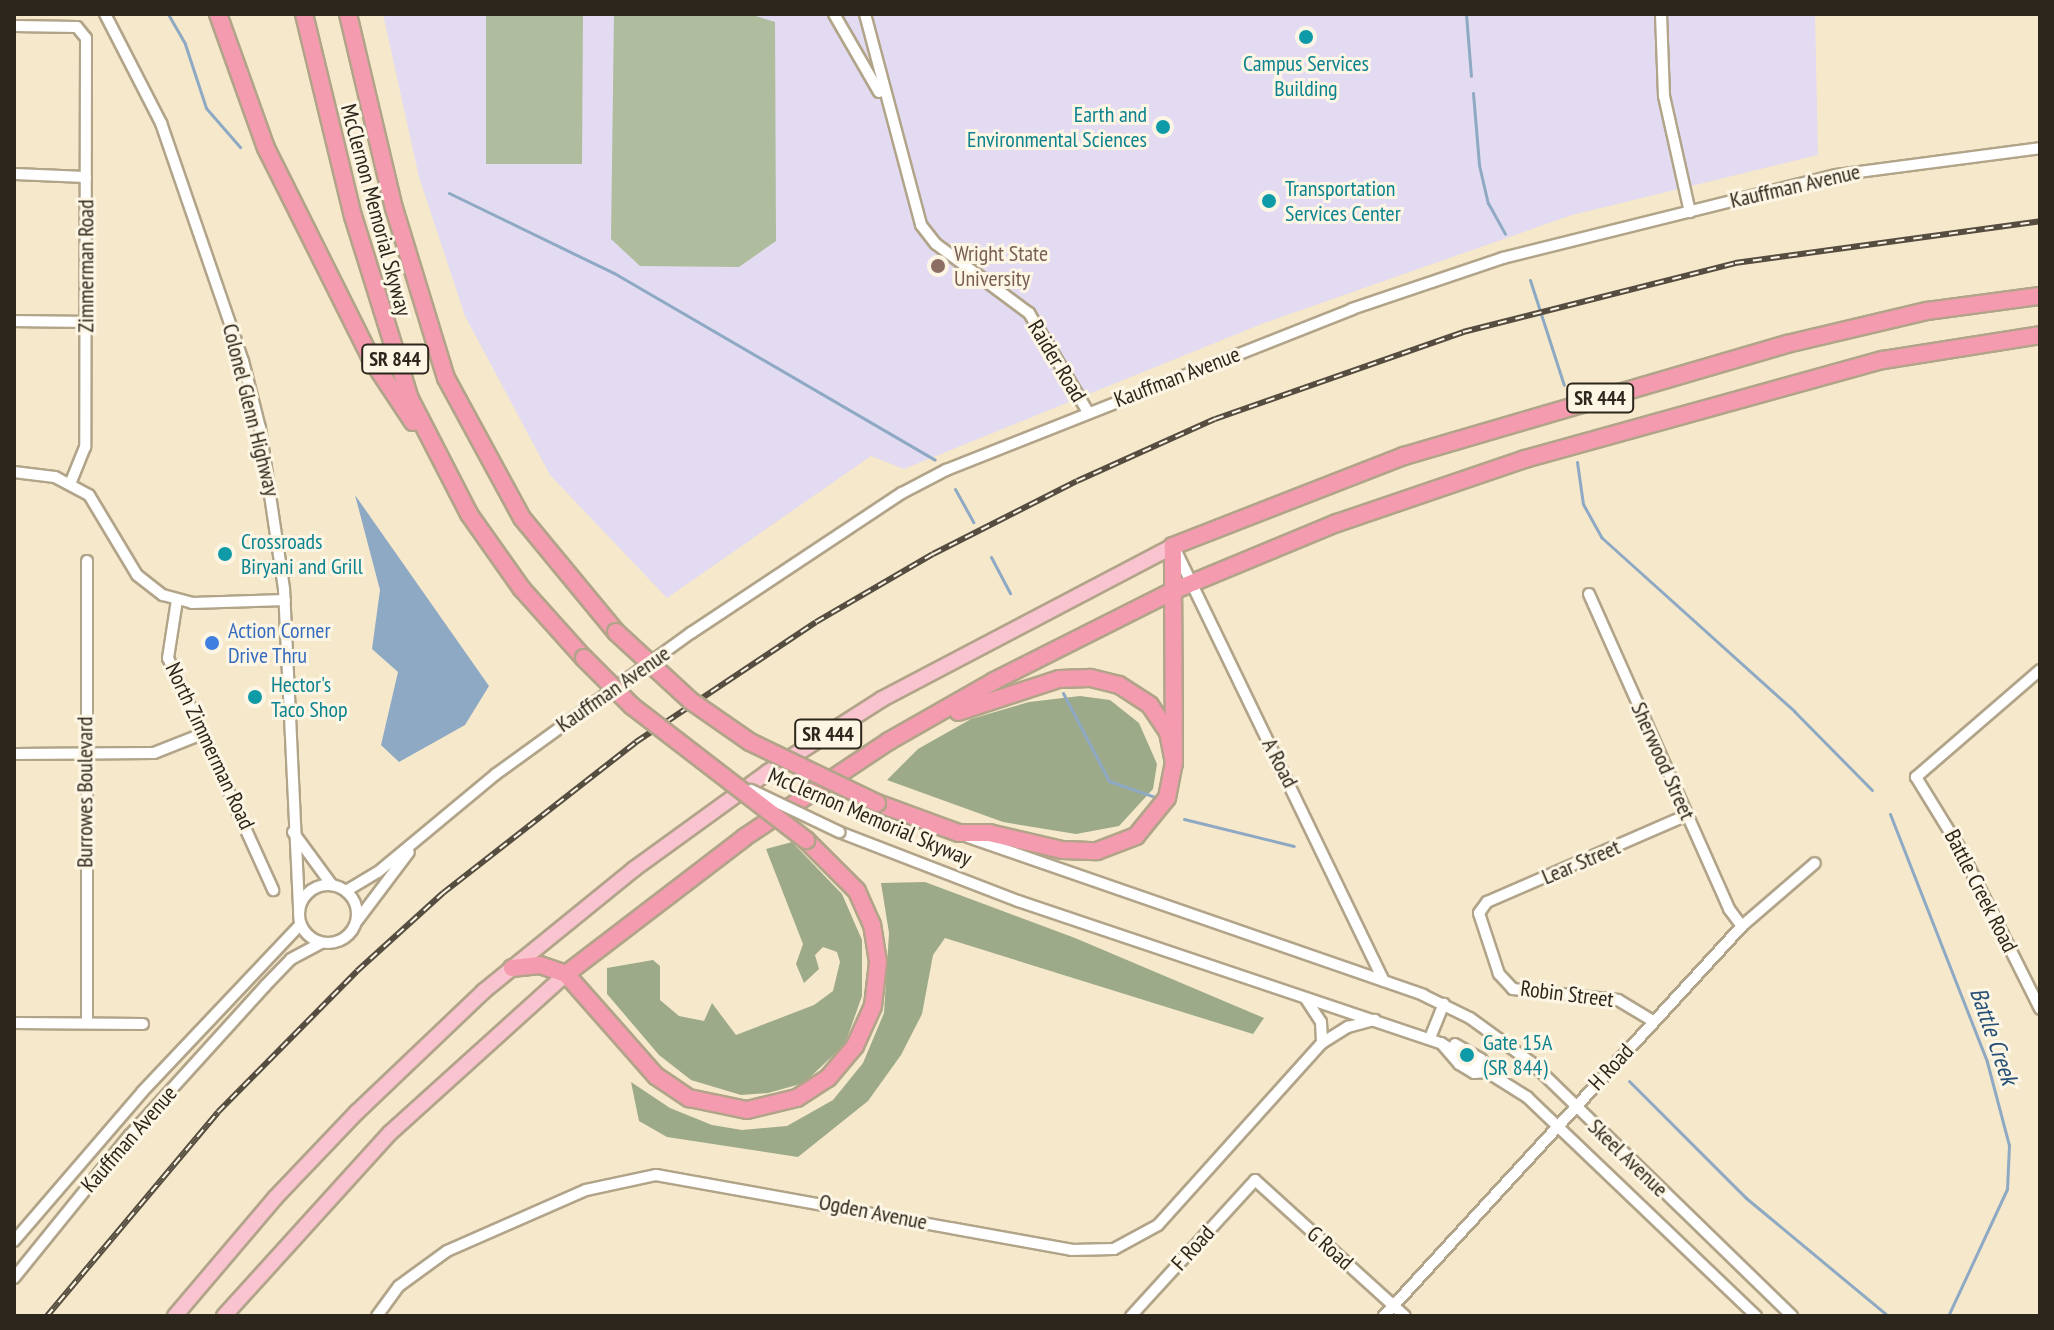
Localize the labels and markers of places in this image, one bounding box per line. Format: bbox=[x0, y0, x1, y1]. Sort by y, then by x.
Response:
marker: Campus Services Building bbox=[1297, 28, 1315, 46]
place label: Campus Services Building bbox=[1243, 50, 1369, 102]
place label: Earth and Environmental Sciences bbox=[967, 101, 1147, 152]
marker: Earth and Environmental Sciences bbox=[1154, 118, 1172, 136]
place label: Transportation Services Center bbox=[1285, 175, 1401, 226]
marker: Transportation Services Center bbox=[1260, 192, 1278, 210]
place label: Wright State University bbox=[954, 240, 1048, 292]
marker: Wright State University bbox=[929, 257, 947, 275]
place label: Crossroads Biryani and Grill bbox=[241, 528, 363, 580]
marker: Crossroads Biryani and Grill bbox=[216, 545, 234, 563]
place label: Action Corner Drive Thru bbox=[228, 617, 330, 668]
marker: Action Corner Drive Thru bbox=[203, 634, 221, 652]
place label: Hector's Taco Shop bbox=[271, 671, 348, 722]
marker: Hector's Taco Shop bbox=[246, 688, 264, 706]
place label: Gate 15A (SR 844) bbox=[1483, 1029, 1552, 1080]
marker: Gate 15A (SR 844) bbox=[1458, 1046, 1476, 1064]

